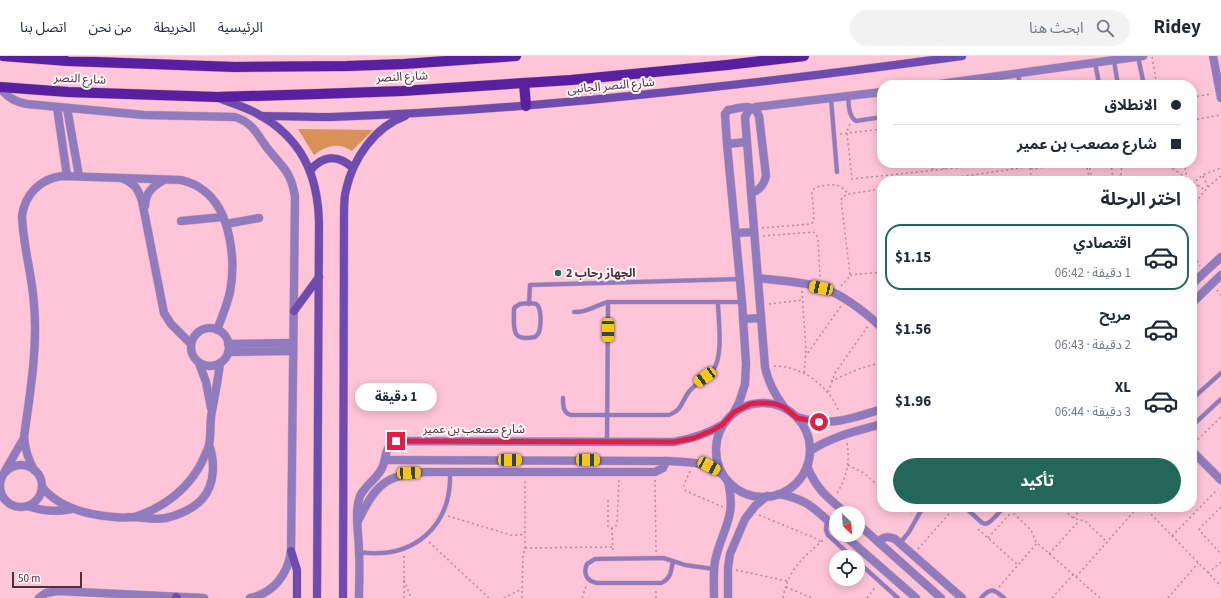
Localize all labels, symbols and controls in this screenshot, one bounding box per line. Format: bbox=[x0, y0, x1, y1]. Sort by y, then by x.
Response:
search box bbox=[850, 10, 1130, 46]
text: Ridey bbox=[1154, 14, 1201, 41]
icon: search bbox=[1094, 17, 1116, 39]
text: اتصل بنا bbox=[20, 18, 66, 38]
text: من نحن bbox=[88, 18, 132, 38]
text: الخريطة bbox=[154, 18, 196, 38]
text: الرئيسية bbox=[218, 18, 263, 38]
text: ابحث هنا bbox=[1029, 18, 1084, 39]
street label: شارع النصر bbox=[375, 67, 428, 87]
street label: شارع النصر bbox=[53, 69, 106, 89]
street label: شارع النصر الجانبى bbox=[567, 74, 655, 98]
text: الانطلاق bbox=[1105, 95, 1157, 116]
text: شارع مصعب بن عمير bbox=[1017, 134, 1157, 155]
text: اختر الرحلة bbox=[1101, 187, 1181, 212]
text: اقتصادي bbox=[1073, 233, 1131, 254]
icon: car bbox=[1143, 239, 1179, 275]
text: $1.15 bbox=[895, 247, 931, 268]
text: 1 دقيقة · 06:42 bbox=[1055, 264, 1131, 282]
place label: الجهاز رحاب 2 bbox=[566, 265, 636, 282]
marker: الجهاز رحاب 2 bbox=[553, 268, 563, 278]
car bbox=[808, 280, 834, 296]
text: مريح bbox=[1099, 305, 1131, 326]
icon: car bbox=[1143, 311, 1179, 347]
car bbox=[602, 318, 614, 342]
text: $1.56 bbox=[895, 319, 931, 340]
text: 2 دقيقة · 06:43 bbox=[1055, 336, 1131, 354]
car bbox=[692, 365, 718, 389]
text: XL bbox=[1115, 377, 1131, 398]
callout: 1 دقيقة bbox=[355, 383, 437, 411]
icon: car bbox=[1143, 383, 1179, 419]
text: 1 دقيقة bbox=[375, 388, 417, 406]
text: $1.96 bbox=[895, 391, 931, 412]
text: 3 دقيقة · 06:44 bbox=[1055, 403, 1131, 421]
route start bbox=[810, 413, 828, 431]
street label: شارع مصعب بن عمير bbox=[422, 421, 525, 438]
route end bbox=[387, 432, 405, 450]
car bbox=[498, 454, 522, 466]
car bbox=[576, 454, 600, 466]
car bbox=[696, 455, 722, 477]
button: تأكيد bbox=[893, 458, 1181, 504]
car bbox=[397, 466, 421, 480]
north arrow bbox=[829, 506, 865, 542]
map controls bbox=[829, 506, 865, 586]
button: locate bbox=[829, 550, 865, 586]
scale bar bbox=[12, 570, 82, 589]
text: 50 m bbox=[18, 571, 40, 586]

